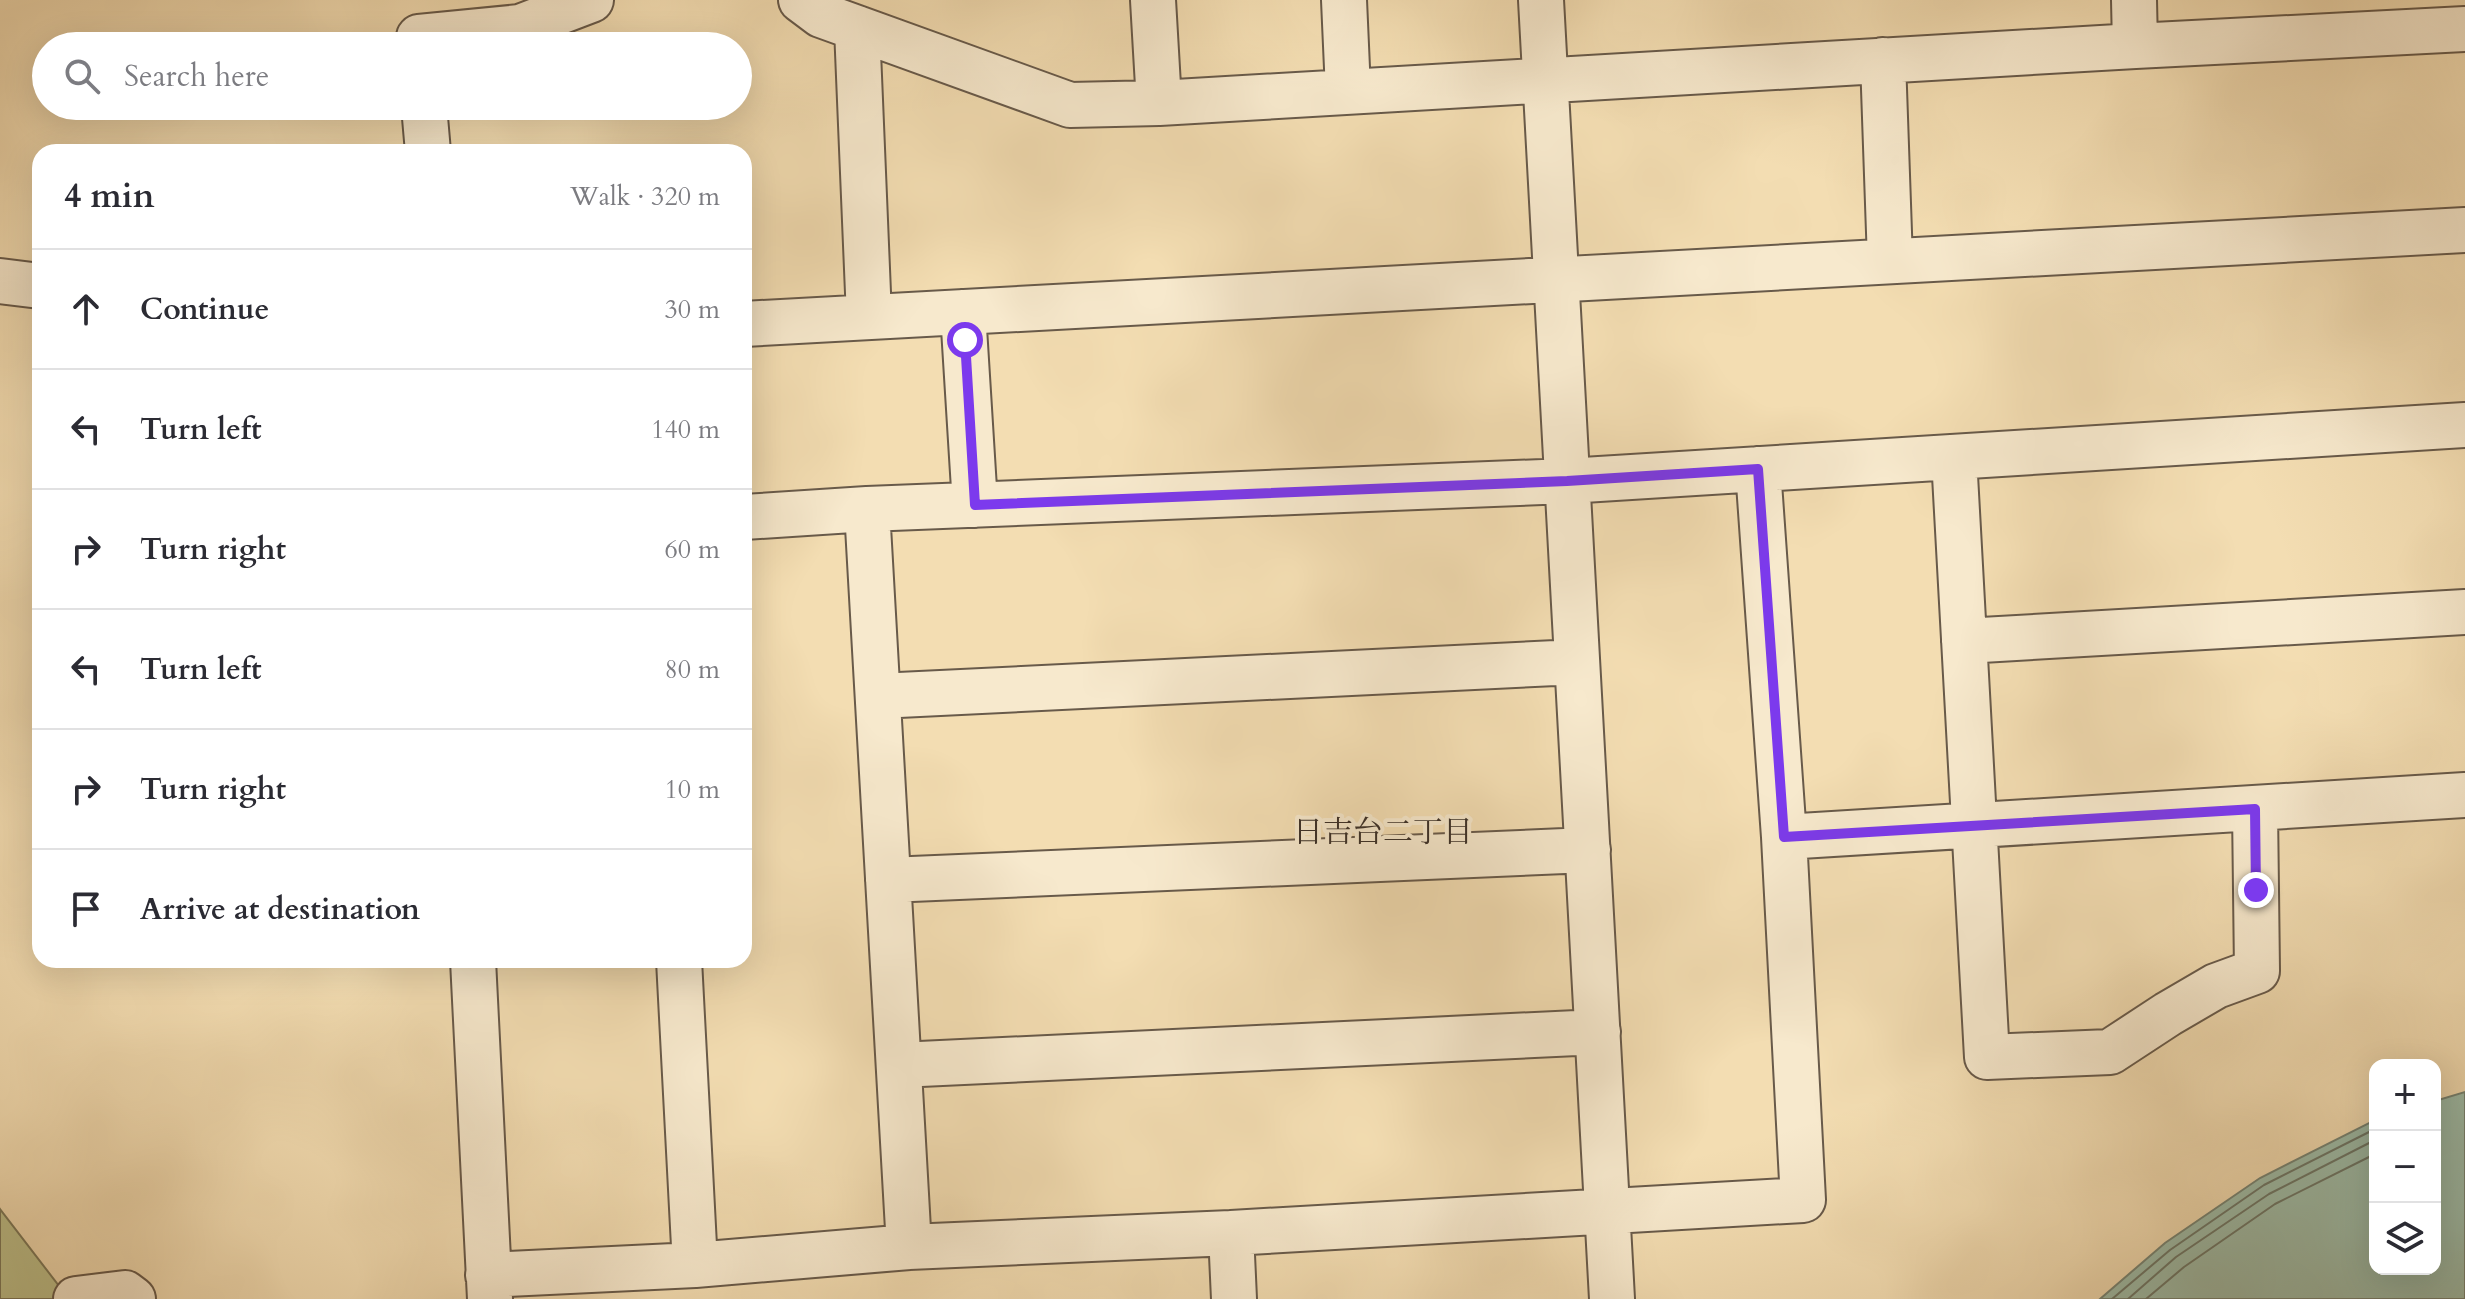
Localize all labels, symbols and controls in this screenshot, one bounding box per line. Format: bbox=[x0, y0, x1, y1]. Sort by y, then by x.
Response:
search box bbox=[32, 32, 752, 120]
icon: search bbox=[60, 54, 104, 98]
text: Search here bbox=[124, 56, 269, 97]
text: 4 min bbox=[64, 173, 155, 219]
text: Walk · 320 m bbox=[570, 179, 720, 214]
icon: ahead bbox=[64, 287, 108, 331]
text: Continue bbox=[140, 289, 269, 330]
text: 30 m bbox=[664, 292, 720, 327]
route start bbox=[947, 322, 983, 358]
icon: left bbox=[64, 407, 108, 451]
text: Turn left bbox=[140, 409, 262, 450]
text: 140 m bbox=[651, 412, 720, 447]
icon: right bbox=[64, 527, 108, 571]
text: Turn right bbox=[140, 529, 286, 570]
text: 60 m bbox=[664, 532, 720, 567]
icon: left bbox=[64, 647, 108, 691]
text: Turn left bbox=[140, 649, 262, 690]
text: 80 m bbox=[664, 652, 720, 687]
icon: right bbox=[64, 767, 108, 811]
text: Turn right bbox=[140, 769, 286, 810]
text: 10 m bbox=[664, 772, 720, 807]
district label: 日吉台二丁目 bbox=[1293, 812, 1473, 853]
route end bbox=[2238, 872, 2274, 908]
icon: arrive bbox=[64, 887, 108, 931]
text: Arrive at destination bbox=[140, 889, 420, 930]
map controls bbox=[2369, 1059, 2441, 1275]
button: + bbox=[2369, 1059, 2441, 1131]
button: − bbox=[2369, 1131, 2441, 1203]
button: layers bbox=[2369, 1203, 2441, 1275]

